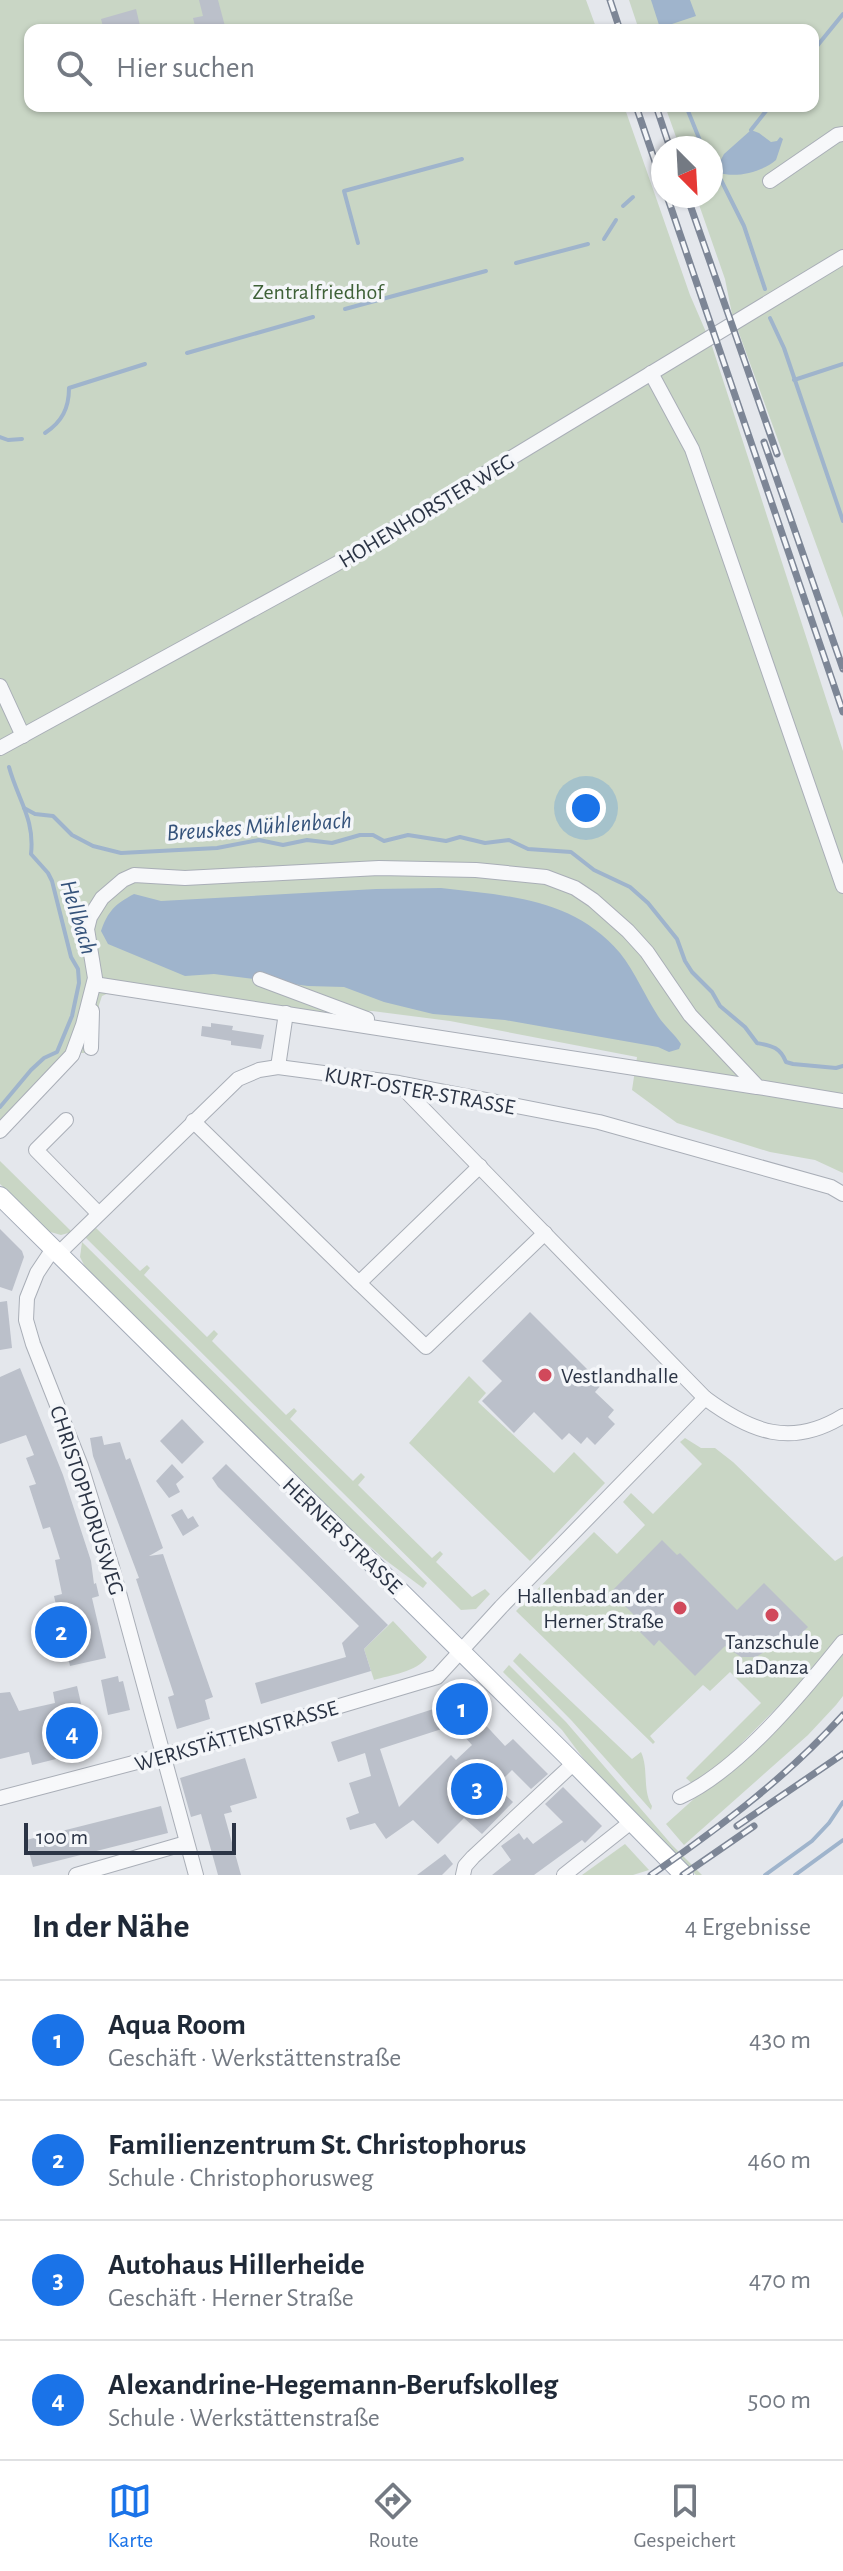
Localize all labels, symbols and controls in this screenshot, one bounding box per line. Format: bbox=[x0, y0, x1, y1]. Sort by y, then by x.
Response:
search box bbox=[24, 24, 819, 112]
icon: search bbox=[52, 46, 96, 90]
text: Hier suchen bbox=[116, 53, 255, 83]
north arrow bbox=[651, 136, 723, 208]
park label: Zentralfriedhof bbox=[252, 281, 385, 303]
street label: HOHENHORSTER WEG bbox=[335, 450, 518, 572]
your location bbox=[566, 788, 606, 828]
water label: Breuskes Mühlenbach bbox=[166, 809, 353, 845]
water label: Hellbach bbox=[55, 877, 101, 957]
street label: KURT-OSTER-STRASSE bbox=[323, 1063, 517, 1119]
place label: Vestlandhalle bbox=[561, 1365, 678, 1387]
marker: Vestlandhalle bbox=[536, 1366, 554, 1384]
street label: CHRISTOPHORUSWEG bbox=[46, 1403, 128, 1598]
street label: HERNER STRASSE bbox=[278, 1473, 406, 1598]
place label: Hallenbad an der Herner Straße bbox=[517, 1585, 664, 1632]
marker: Hallenbad an der Herner Straße bbox=[671, 1599, 689, 1617]
pin: 2 bbox=[35, 1602, 87, 1662]
marker: Tanzschule LaDanza bbox=[763, 1606, 781, 1624]
place label: Tanzschule LaDanza bbox=[725, 1631, 819, 1678]
pin: 1 bbox=[436, 1679, 488, 1739]
street label: WERKSTÄTTENSTRASSE bbox=[132, 1696, 341, 1775]
pin: 4 bbox=[46, 1703, 98, 1763]
pin: 3 bbox=[451, 1759, 503, 1819]
scale bar bbox=[24, 1819, 236, 1855]
text: 100 m bbox=[36, 1826, 88, 1848]
text: In der Nähe bbox=[32, 1910, 189, 1944]
text: 4 Ergebnisse bbox=[685, 1914, 811, 1940]
text: Aqua Room bbox=[108, 2010, 246, 2040]
text: 1 bbox=[53, 2027, 63, 2053]
text: 430 m bbox=[749, 2027, 811, 2053]
text: Geschäft · Werkstättenstraße bbox=[108, 2045, 401, 2071]
text: Familienzentrum St. Christophorus bbox=[108, 2130, 526, 2160]
text: 2 bbox=[52, 2147, 64, 2173]
text: 460 m bbox=[747, 2147, 811, 2173]
text: Schule · Christophorusweg bbox=[108, 2165, 373, 2191]
text: Autohaus Hillerheide bbox=[108, 2250, 365, 2280]
text: 3 bbox=[52, 2267, 64, 2293]
text: 470 m bbox=[749, 2267, 811, 2293]
text: Geschäft · Herner Straße bbox=[108, 2285, 354, 2311]
text: Alexandrine-Hegemann-Berufskolleg bbox=[108, 2370, 558, 2400]
text: 4 bbox=[51, 2387, 65, 2413]
text: 500 m bbox=[748, 2387, 811, 2413]
text: Schule · Werkstättenstraße bbox=[108, 2405, 380, 2431]
tab: Karte bbox=[108, 2479, 153, 2553]
tab: Route bbox=[368, 2479, 419, 2553]
tab: Gespeichert bbox=[634, 2479, 735, 2553]

